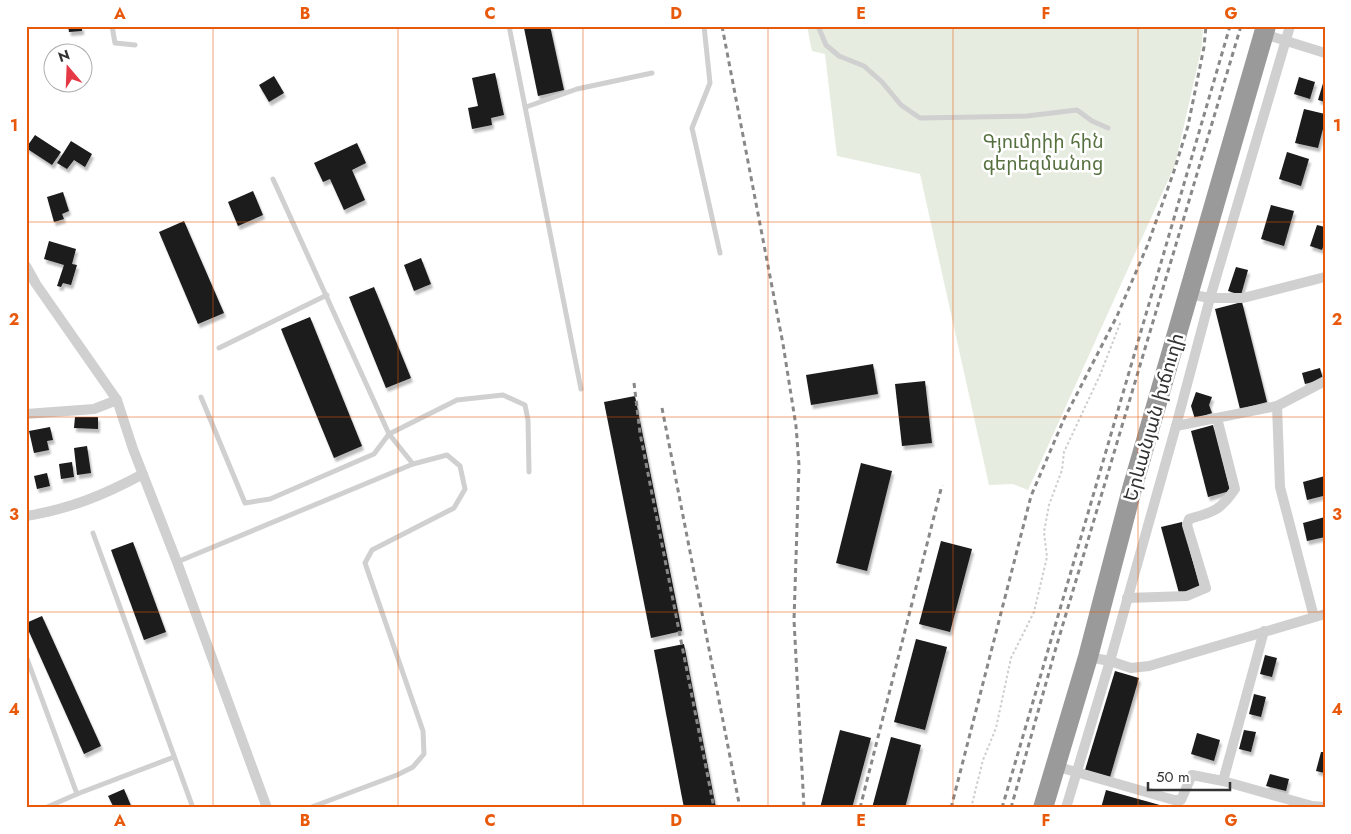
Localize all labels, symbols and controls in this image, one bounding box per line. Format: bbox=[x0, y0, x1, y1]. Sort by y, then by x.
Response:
text: A bbox=[113, 2, 126, 25]
text: B bbox=[300, 2, 310, 25]
text: C bbox=[484, 2, 496, 25]
text: D bbox=[670, 2, 682, 25]
text: E bbox=[856, 2, 866, 25]
text: F bbox=[1042, 2, 1050, 25]
text: G bbox=[1224, 2, 1238, 25]
north arrow bbox=[42, 42, 92, 92]
text: N bbox=[55, 44, 72, 67]
text: 1 bbox=[10, 114, 18, 137]
text: 1 bbox=[1333, 114, 1341, 137]
park label: Գյումրիի հին գերեզմանոց bbox=[982, 128, 1104, 177]
text: 2 bbox=[9, 308, 19, 331]
text: 2 bbox=[1332, 308, 1342, 331]
street label: Երևանյան խճուղի bbox=[1117, 330, 1190, 504]
text: 3 bbox=[9, 503, 19, 526]
text: 3 bbox=[1332, 503, 1342, 526]
text: 4 bbox=[8, 698, 20, 721]
text: 4 bbox=[1331, 698, 1343, 721]
scale bar bbox=[1148, 759, 1231, 791]
text: 50 m bbox=[1156, 766, 1190, 788]
text: A bbox=[113, 809, 126, 832]
text: B bbox=[300, 809, 310, 832]
text: C bbox=[484, 809, 496, 832]
text: D bbox=[670, 809, 682, 832]
text: E bbox=[856, 809, 866, 832]
text: F bbox=[1042, 809, 1050, 832]
text: G bbox=[1224, 809, 1238, 832]

